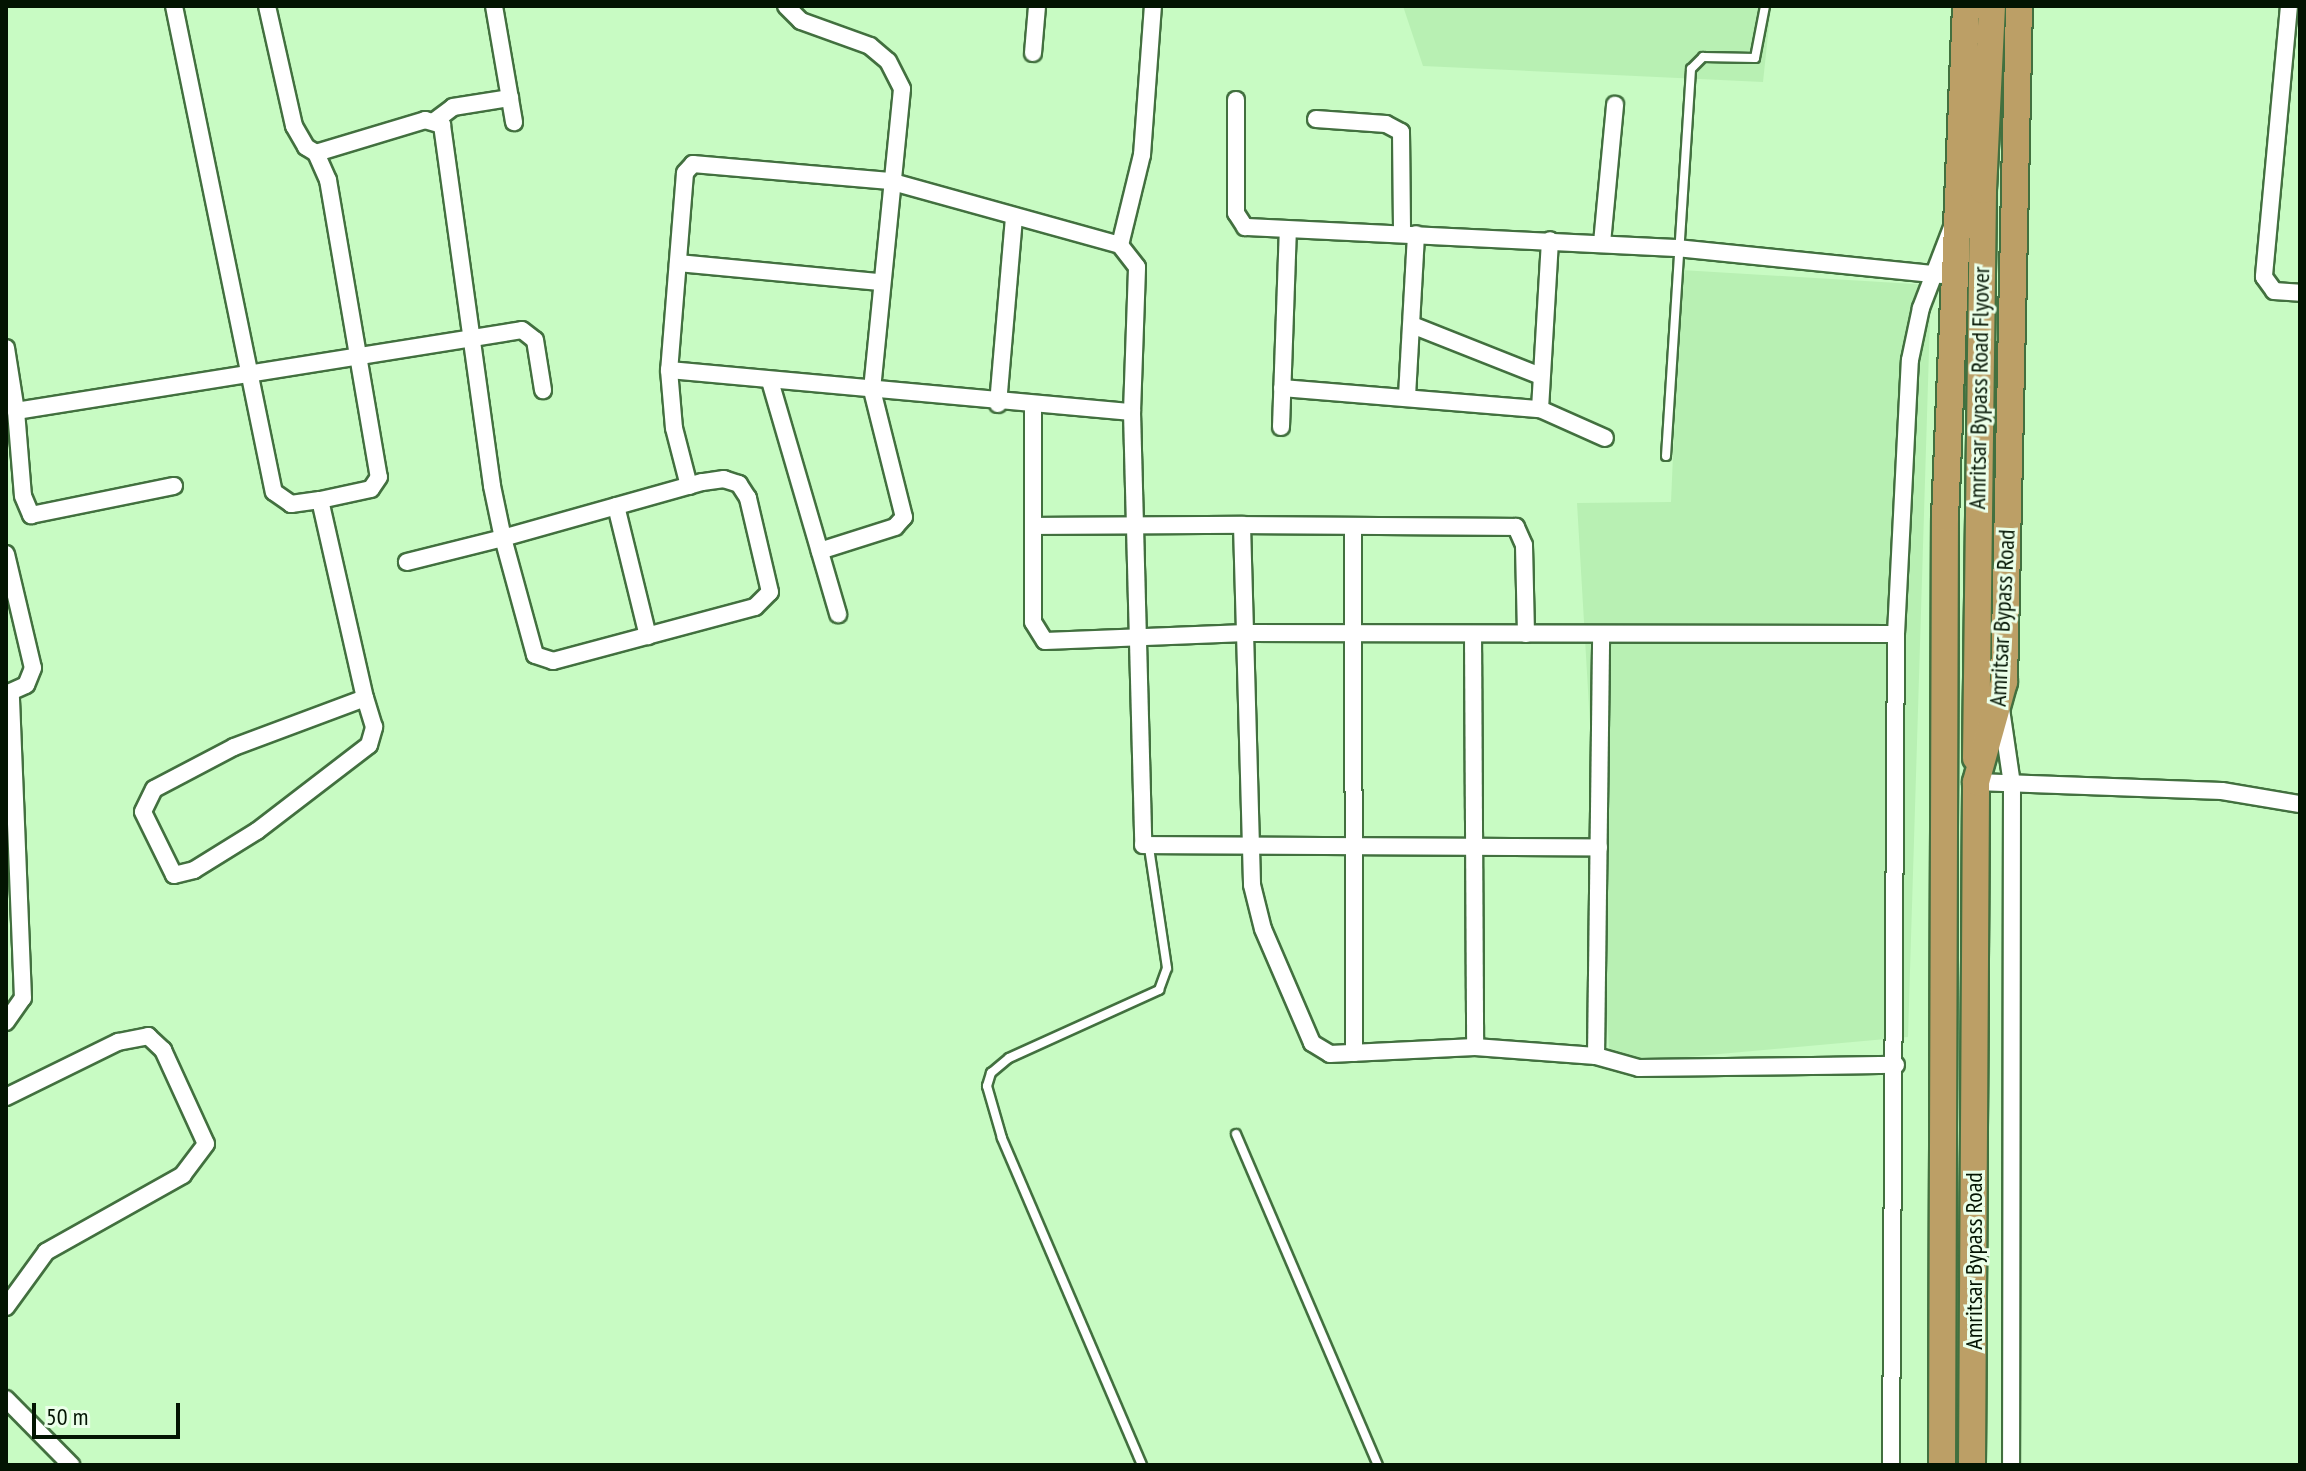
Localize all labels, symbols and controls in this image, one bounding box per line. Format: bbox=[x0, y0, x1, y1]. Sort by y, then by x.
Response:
street label: Amritsar Bypass Road Flyover bbox=[1962, 266, 1996, 510]
street label: Amritsar Bypass Road bbox=[1983, 529, 2021, 707]
street label: Amritsar Bypass Road bbox=[1960, 1172, 1988, 1350]
scale bar bbox=[36, 1387, 184, 1437]
text: 50 m bbox=[46, 1401, 88, 1432]

